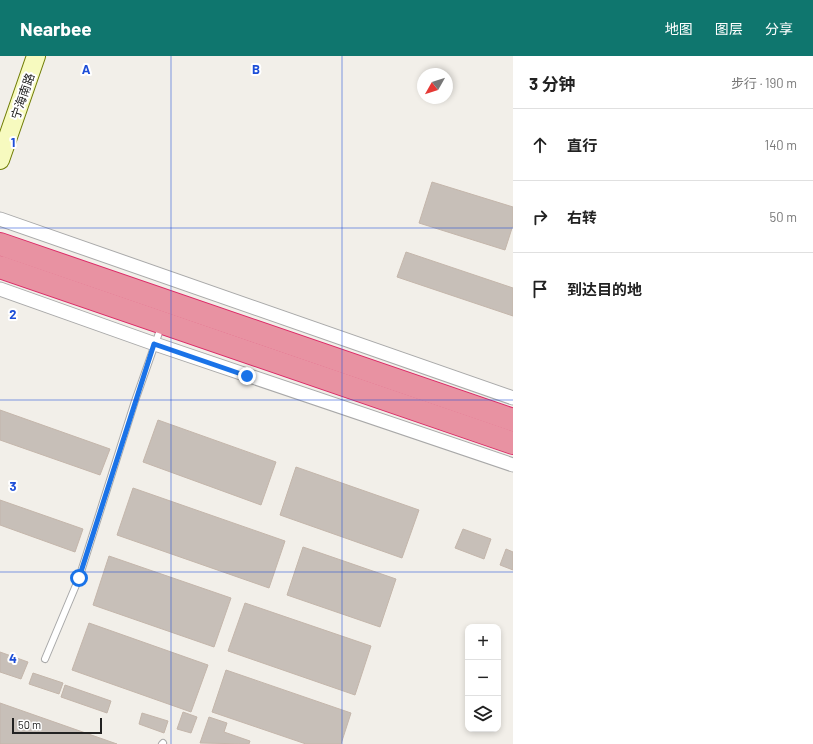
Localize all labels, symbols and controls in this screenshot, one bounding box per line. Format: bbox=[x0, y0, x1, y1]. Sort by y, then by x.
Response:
text: Nearbee bbox=[20, 17, 92, 40]
text: 地图 bbox=[665, 20, 693, 37]
text: 图层 bbox=[715, 20, 743, 37]
text: 分享 bbox=[765, 20, 793, 37]
text: A bbox=[82, 61, 91, 77]
text: B bbox=[252, 61, 260, 77]
north arrow bbox=[417, 68, 453, 104]
street label: 宁海南路 bbox=[8, 71, 36, 121]
text: 3 分钟 bbox=[529, 73, 576, 93]
text: 步行 · 190 m bbox=[731, 75, 797, 91]
text: 1 bbox=[11, 134, 15, 150]
icon: ahead bbox=[529, 134, 551, 156]
text: 直行 bbox=[567, 136, 597, 154]
text: 140 m bbox=[765, 137, 797, 153]
icon: right bbox=[529, 206, 551, 228]
text: 右转 bbox=[567, 208, 597, 226]
text: 50 m bbox=[770, 209, 797, 225]
icon: arrive bbox=[529, 278, 551, 300]
text: 到达目的地 bbox=[567, 280, 642, 298]
text: 2 bbox=[9, 306, 17, 322]
route end bbox=[238, 367, 256, 385]
text: 3 bbox=[9, 478, 17, 494]
route start bbox=[70, 569, 88, 587]
map controls bbox=[465, 624, 501, 732]
button: + bbox=[465, 624, 501, 660]
text: 4 bbox=[9, 650, 17, 666]
button: − bbox=[465, 660, 501, 696]
button: layers bbox=[465, 696, 501, 732]
scale bar bbox=[12, 716, 102, 735]
text: 50 m bbox=[18, 718, 41, 731]

